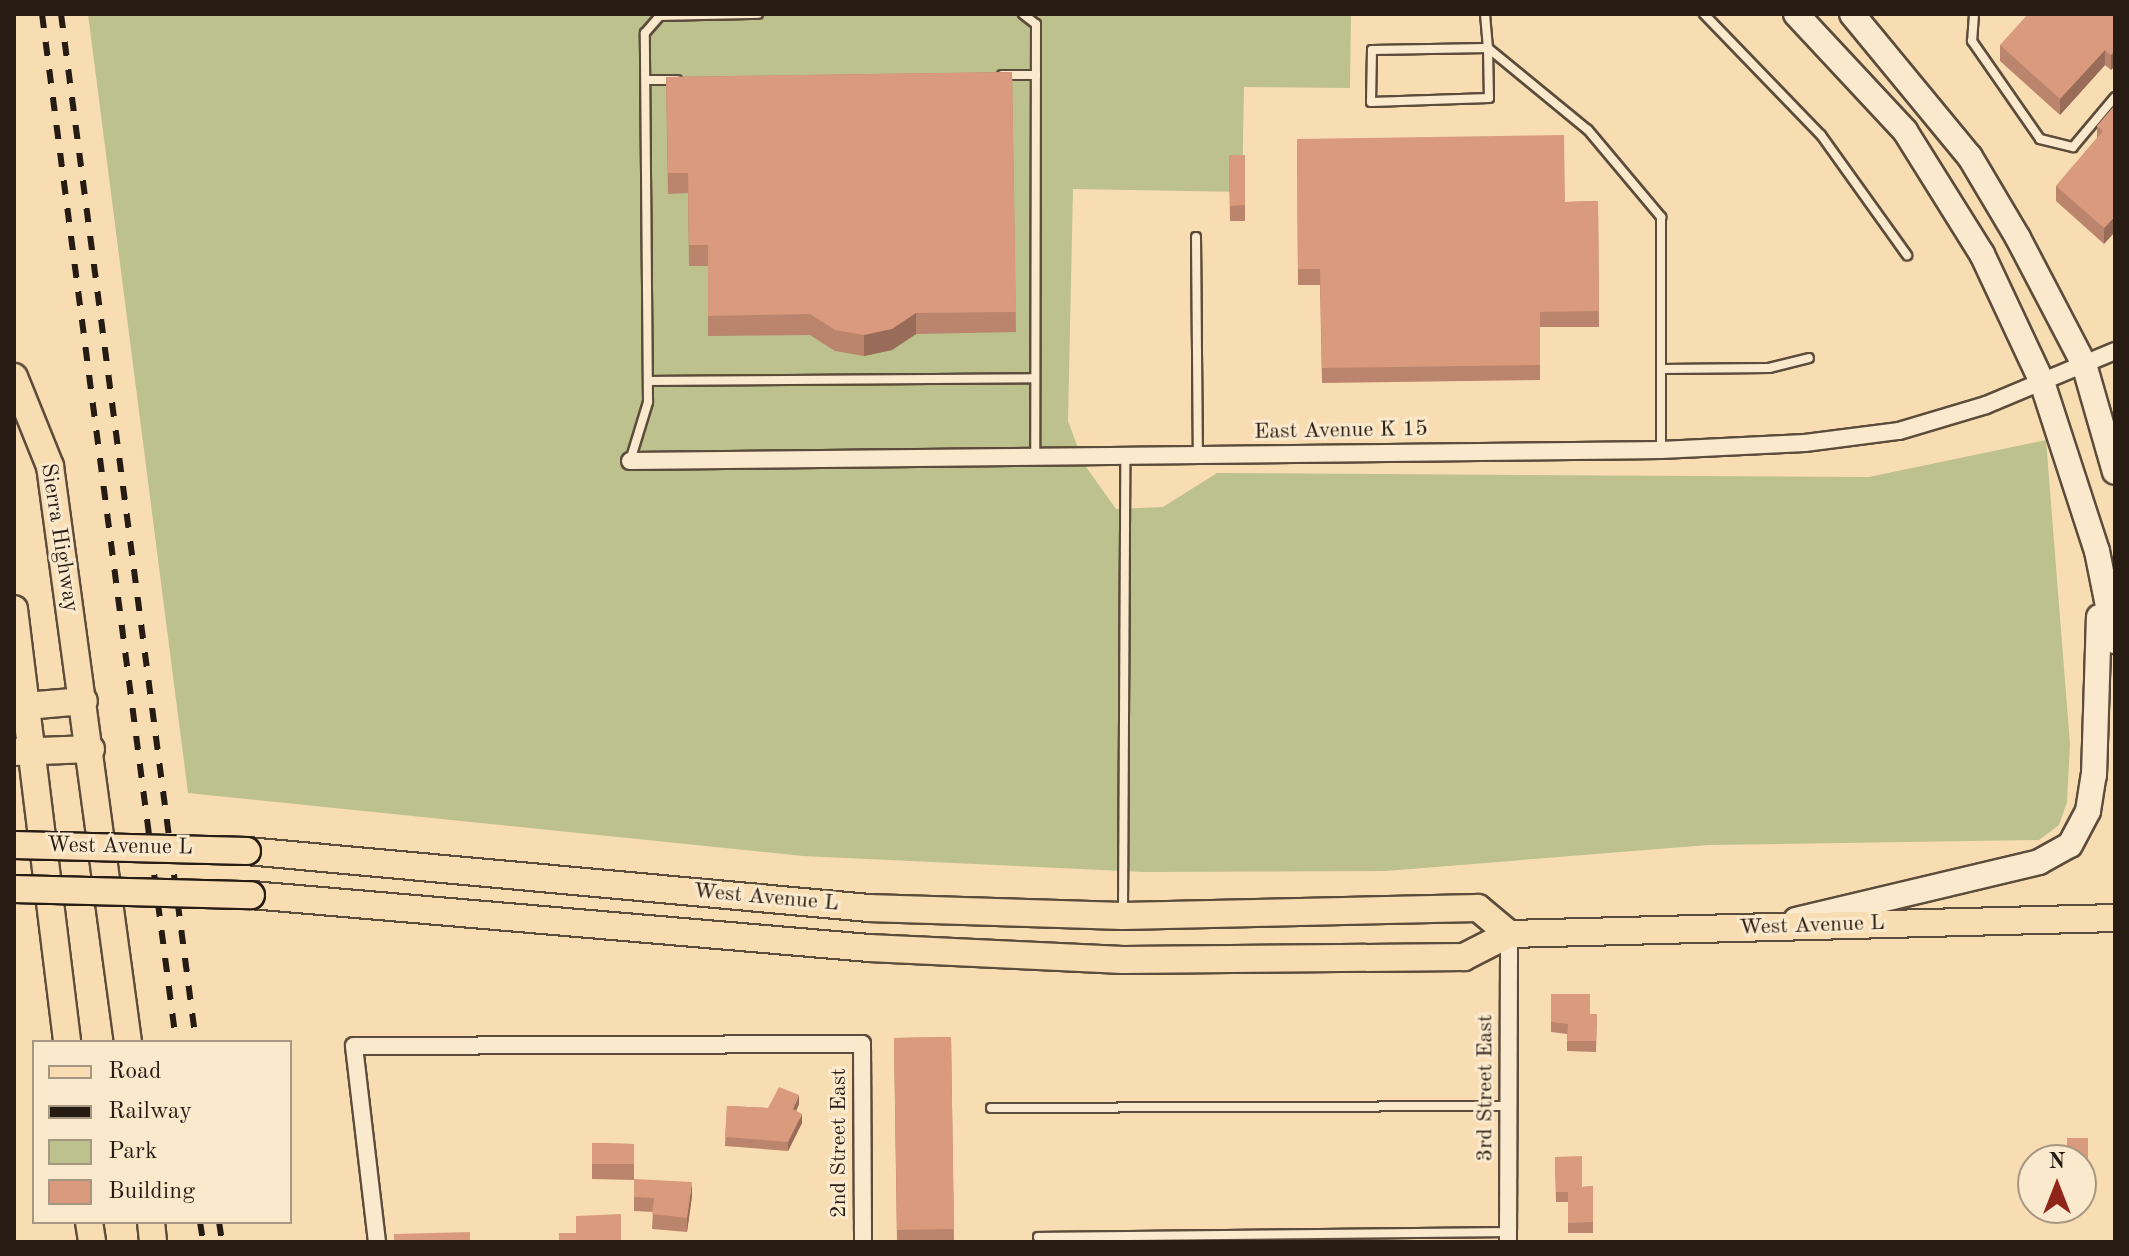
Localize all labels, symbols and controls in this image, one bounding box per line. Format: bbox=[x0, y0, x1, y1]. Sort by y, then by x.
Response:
street label: East Avenue K 15 bbox=[1254, 416, 1428, 446]
street label: Sierra Highway bbox=[34, 462, 84, 614]
street label: West Avenue L bbox=[47, 833, 193, 861]
street label: West Avenue L bbox=[692, 879, 840, 917]
street label: West Avenue L bbox=[1739, 910, 1885, 942]
street label: 3rd Street East bbox=[1473, 1014, 1499, 1162]
legend bbox=[32, 1040, 292, 1224]
text: Road bbox=[108, 1060, 161, 1084]
street label: 2nd Street East bbox=[827, 1068, 853, 1218]
text: Railway bbox=[108, 1100, 192, 1124]
text: Park bbox=[108, 1140, 157, 1164]
north arrow bbox=[2017, 1144, 2097, 1224]
text: N bbox=[2049, 1151, 2065, 1173]
text: Building bbox=[108, 1180, 195, 1204]

